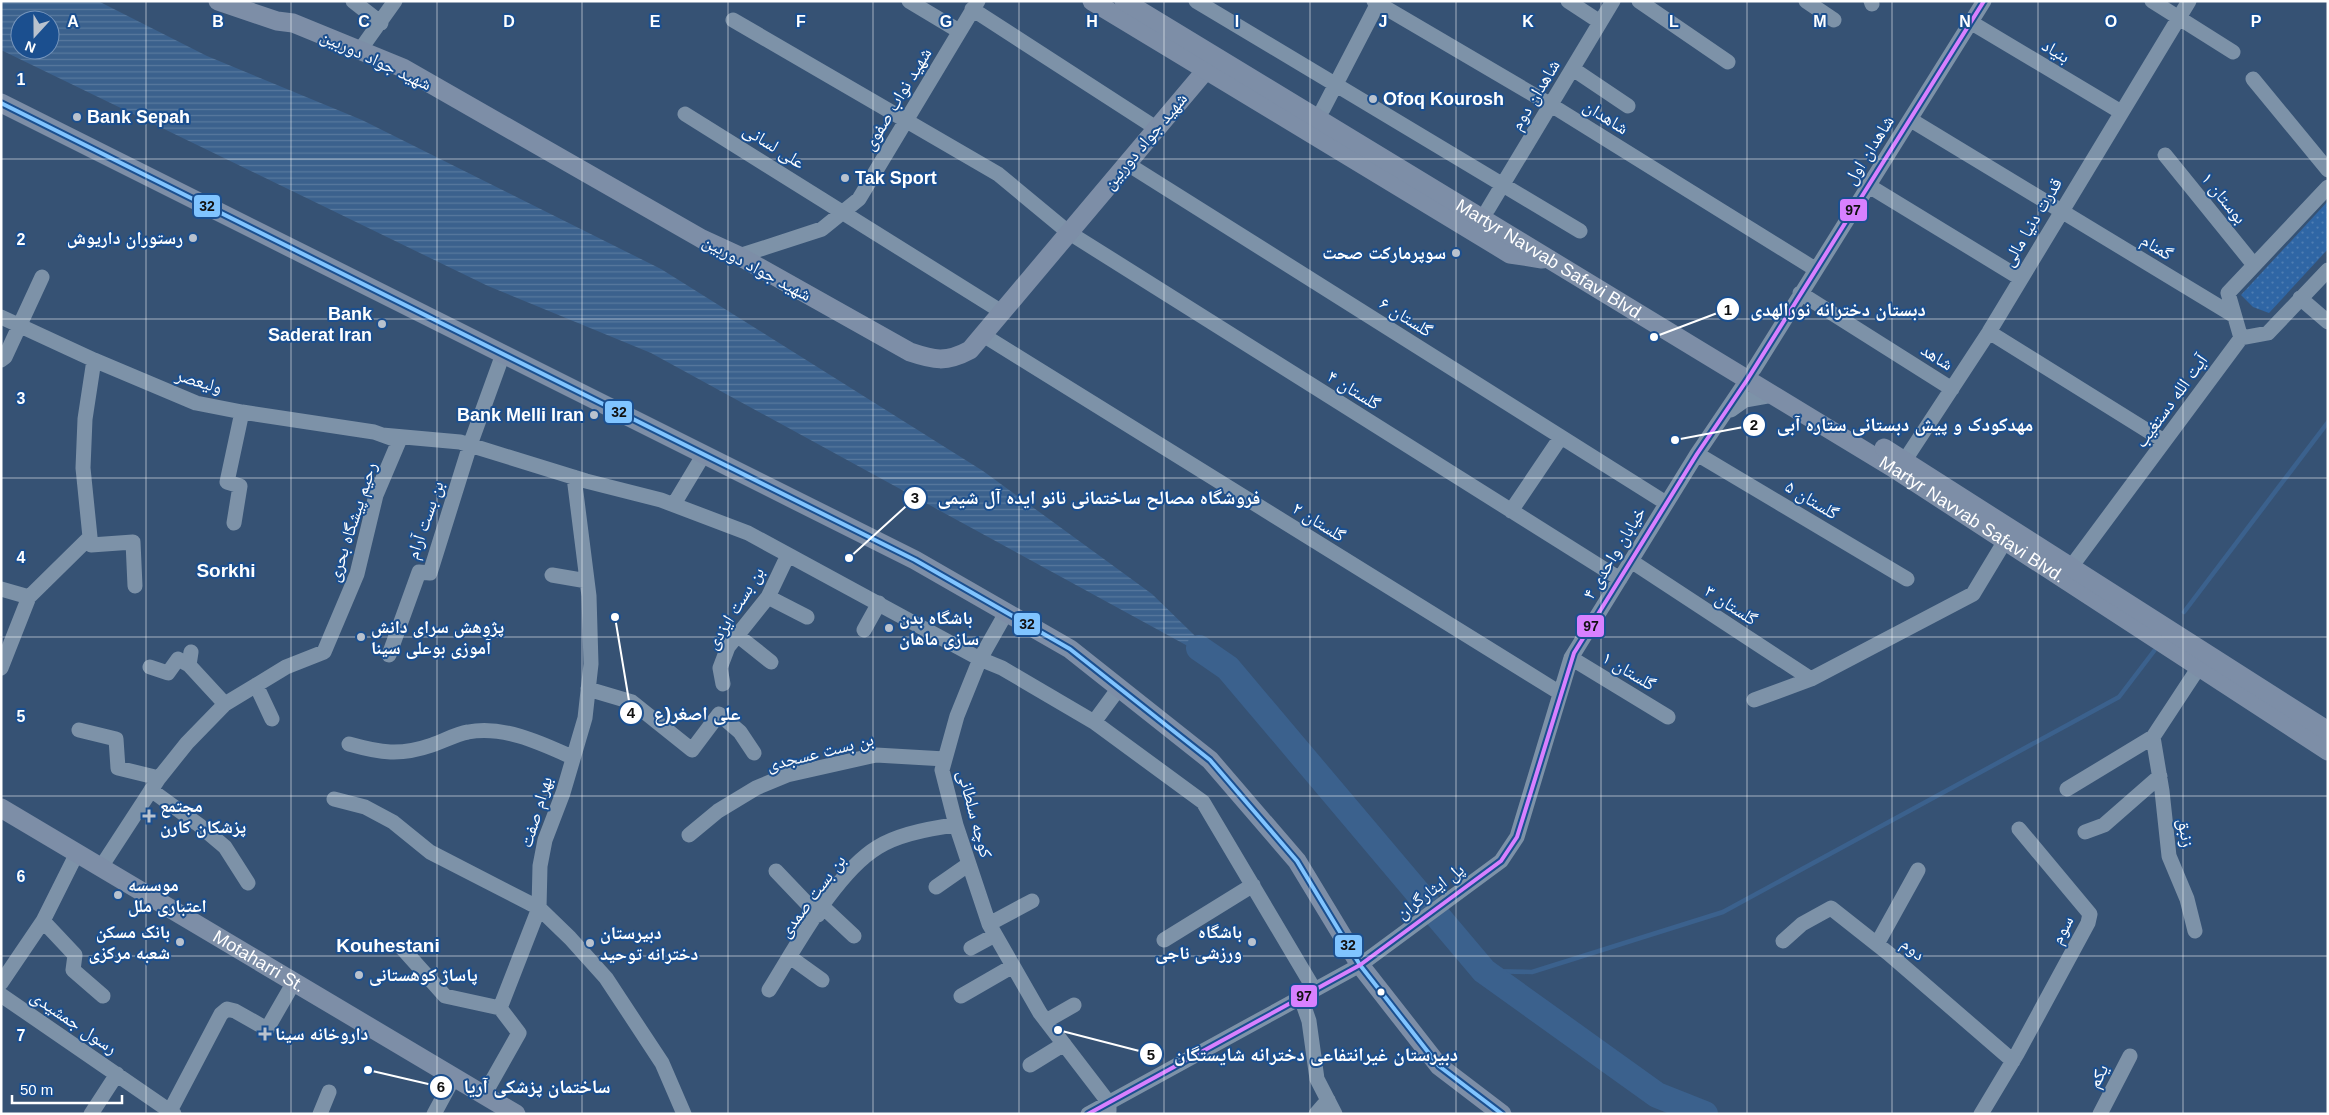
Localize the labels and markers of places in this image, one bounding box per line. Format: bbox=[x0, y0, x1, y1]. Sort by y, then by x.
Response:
place label: Ofoq Kourosh bbox=[1383, 89, 1504, 109]
marker: Ofoq Kourosh bbox=[1367, 93, 1379, 105]
place label: Bank Sepah bbox=[87, 107, 190, 127]
marker: Bank Sepah bbox=[71, 111, 83, 123]
place label: Tak Sport bbox=[855, 168, 937, 188]
marker: Tak Sport bbox=[839, 172, 851, 184]
place label: رستوران داریوش bbox=[67, 228, 183, 249]
marker: رستوران داریوش bbox=[187, 232, 199, 244]
place label: سوپرمارکت صحت bbox=[1322, 243, 1446, 264]
marker: سوپرمارکت صحت bbox=[1450, 247, 1462, 259]
callout: دبستان دخترانه نورالهدی bbox=[1715, 292, 1936, 326]
place label: Bank Saderat Iran bbox=[268, 304, 373, 345]
marker: Bank Saderat Iran bbox=[376, 318, 388, 330]
place label: Bank Melli Iran bbox=[457, 405, 584, 425]
callout: مهدکودک و پیش دبستانی ستاره آبی bbox=[1742, 408, 2043, 442]
marker: Bank Melli Iran bbox=[588, 409, 600, 421]
callout: فروشگاه مصالح ساختمانی نانو ایده آل شیمی bbox=[903, 481, 1271, 515]
place label: باشگاه بدن سازی ماهان bbox=[899, 608, 979, 650]
place label: پژوهش سرای دانش آموزی بوعلی سینا bbox=[371, 617, 504, 659]
marker: باشگاه بدن سازی ماهان bbox=[883, 622, 895, 634]
marker: پژوهش سرای دانش آموزی بوعلی سینا bbox=[355, 631, 367, 643]
callout: علی اصغر(ع bbox=[619, 696, 751, 730]
place label: مجتمع پزشکان کارن bbox=[160, 796, 246, 838]
marker: مجتمع پزشکان کارن bbox=[142, 809, 156, 823]
place label: موسسه اعتباری ملل bbox=[128, 875, 207, 917]
marker: موسسه اعتباری ملل bbox=[112, 889, 124, 901]
place label: بانک مسکن شعبه مرکزی bbox=[89, 922, 170, 964]
place label: باشگاه ورزشی ناجی bbox=[1155, 922, 1242, 964]
place label: دبیرستان دخترانه توحید bbox=[600, 923, 699, 964]
marker: بانک مسکن شعبه مرکزی bbox=[174, 936, 186, 948]
marker: باشگاه ورزشی ناجی bbox=[1246, 936, 1258, 948]
marker: دبیرستان دخترانه توحید bbox=[584, 937, 596, 949]
place label: پاساژ کوهستانی bbox=[369, 965, 478, 986]
marker: پاساژ کوهستانی bbox=[353, 969, 365, 981]
unlabelled marker bbox=[1376, 987, 1386, 997]
place label: داروخانه سینا bbox=[275, 1024, 369, 1044]
marker: داروخانه سینا bbox=[259, 1028, 271, 1040]
callout: دبیرستان غیرانتفاعی دخترانه شایستگان bbox=[1139, 1037, 1468, 1071]
callout: ساختمان پزشکی آریا bbox=[429, 1070, 621, 1104]

